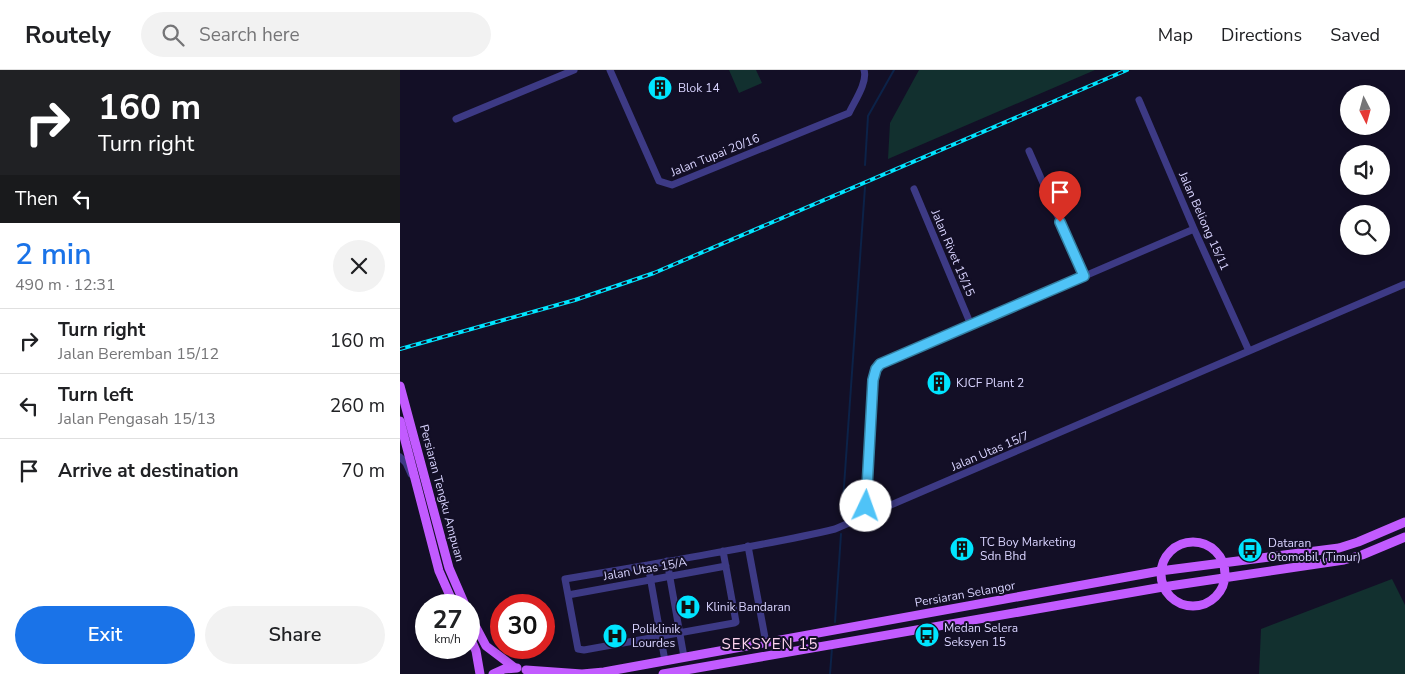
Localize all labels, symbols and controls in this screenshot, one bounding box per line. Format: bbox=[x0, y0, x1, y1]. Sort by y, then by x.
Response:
search box bbox=[141, 12, 491, 57]
text: Routely bbox=[25, 19, 111, 51]
icon: search bbox=[159, 21, 187, 49]
text: Search here bbox=[199, 22, 300, 48]
text: Map bbox=[1158, 23, 1193, 47]
text: Directions bbox=[1221, 23, 1302, 47]
text: Saved bbox=[1330, 23, 1380, 47]
building icon: Blok 14 bbox=[647, 75, 673, 101]
place label: Blok 14 bbox=[678, 80, 720, 96]
text: 160 m bbox=[98, 84, 201, 131]
north arrow bbox=[1340, 85, 1390, 135]
map controls bbox=[1340, 85, 1390, 255]
icon: right bbox=[15, 90, 80, 155]
text: Turn right bbox=[98, 129, 194, 159]
street label: Jalan Tupai 20/16 bbox=[667, 130, 762, 181]
button: sound bbox=[1340, 145, 1390, 195]
street label: Jalan Beliong 15/11 bbox=[1175, 168, 1233, 273]
pin bbox=[1039, 171, 1081, 222]
icon: arrive bbox=[1046, 178, 1074, 206]
icon: left bbox=[68, 185, 96, 213]
text: Then bbox=[15, 186, 58, 212]
button: search bbox=[1340, 205, 1390, 255]
street label: Jalan Rivet 15/15 bbox=[927, 206, 978, 299]
text: 2 min bbox=[15, 234, 91, 275]
button: close bbox=[333, 240, 385, 292]
text: 490 m · 12:31 bbox=[15, 274, 116, 296]
text: Turn right bbox=[58, 317, 145, 343]
icon: right bbox=[15, 327, 43, 355]
text: 160 m bbox=[330, 328, 385, 354]
text: Jalan Beremban 15/12 bbox=[58, 343, 219, 365]
building icon: KJCF Plant 2 bbox=[926, 370, 952, 396]
place label: KJCF Plant 2 bbox=[956, 375, 1024, 391]
text: Turn left bbox=[58, 382, 133, 408]
icon: left bbox=[15, 392, 43, 420]
text: 260 m bbox=[330, 393, 385, 419]
text: Jalan Pengasah 15/13 bbox=[58, 408, 216, 430]
street label: Persiaran Tengku Ampuan bbox=[416, 423, 468, 563]
street label: Jalan Utas 15/7 bbox=[948, 427, 1031, 475]
icon: arrive bbox=[15, 457, 43, 485]
text: Arrive at destination bbox=[58, 458, 239, 484]
text: 70 m bbox=[341, 458, 385, 484]
position arrow bbox=[839, 479, 891, 531]
place label: TC Boy Marketing Sdn Bhd bbox=[980, 534, 1076, 564]
place label: Dataran Otomobil (Timur) bbox=[1268, 535, 1361, 565]
building icon: TC Boy Marketing Sdn Bhd bbox=[949, 536, 975, 562]
bus stop icon: Dataran Otomobil (Timur) bbox=[1237, 537, 1263, 563]
street label: Jalan Utas 15/A bbox=[601, 554, 688, 584]
street label: Persiaran Selangor bbox=[913, 577, 1017, 611]
speed limit sign: 30 bbox=[490, 594, 555, 659]
hospital icon: Klinik Bandaran bbox=[675, 594, 701, 620]
place label: Klinik Bandaran bbox=[706, 599, 791, 615]
text: 27 bbox=[432, 603, 463, 637]
button: Exit bbox=[15, 606, 195, 664]
button: Share bbox=[205, 606, 385, 664]
place label: Medan Selera Seksyen 15 bbox=[944, 620, 1018, 650]
place label: Poliklinik Lourdes bbox=[632, 621, 681, 651]
bus stop icon: Medan Selera Seksyen 15 bbox=[914, 622, 940, 648]
hospital icon: Poliklinik Lourdes bbox=[602, 623, 628, 649]
text: km/h bbox=[434, 631, 461, 647]
district label: SEKSYEN 15 bbox=[722, 634, 818, 654]

